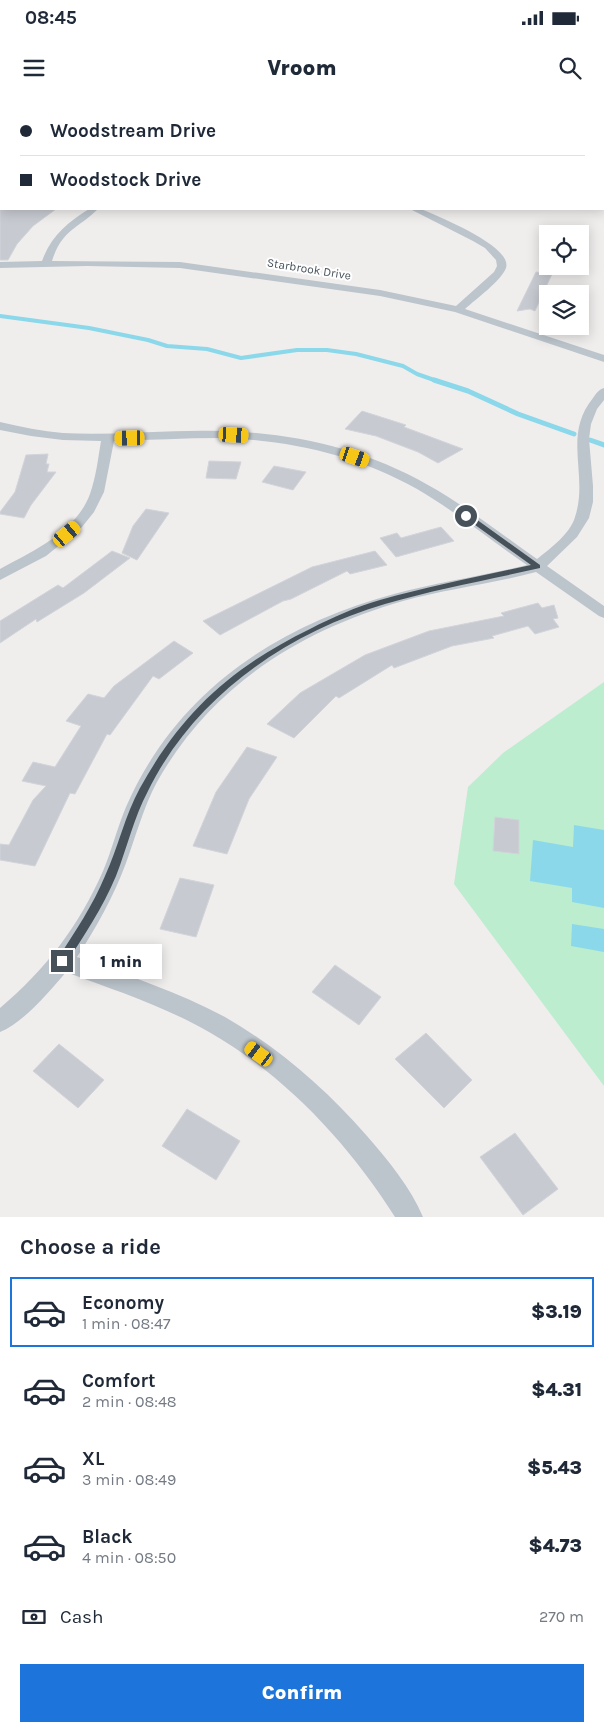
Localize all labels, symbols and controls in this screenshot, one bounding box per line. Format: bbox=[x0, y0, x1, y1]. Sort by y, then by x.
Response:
text: 08:45 bbox=[25, 7, 77, 29]
icon: menu bbox=[20, 54, 48, 82]
icon: search bbox=[556, 54, 584, 82]
text: Vroom bbox=[267, 55, 337, 81]
text: Woodstream Drive bbox=[50, 120, 216, 142]
text: Woodstock Drive bbox=[50, 169, 201, 191]
map controls bbox=[539, 225, 589, 335]
button: locate bbox=[539, 225, 589, 275]
street label: Starbrook Drive bbox=[266, 255, 352, 283]
button: layers bbox=[539, 285, 589, 335]
car bbox=[218, 427, 249, 443]
car bbox=[114, 430, 145, 446]
car bbox=[338, 445, 371, 469]
route start bbox=[455, 505, 477, 527]
car bbox=[50, 519, 83, 549]
callout: 1 min bbox=[80, 944, 162, 978]
route end bbox=[51, 950, 73, 972]
text: 1 min bbox=[100, 952, 142, 971]
car bbox=[242, 1039, 275, 1069]
text: Choose a ride bbox=[20, 1234, 161, 1260]
icon: car bbox=[22, 1290, 67, 1335]
text: Economy bbox=[82, 1292, 164, 1314]
text: $3.19 bbox=[531, 1301, 582, 1323]
text: 1 min · 08:47 bbox=[82, 1314, 170, 1333]
icon: car bbox=[22, 1368, 67, 1413]
text: Comfort bbox=[82, 1370, 156, 1392]
text: $4.31 bbox=[531, 1379, 582, 1401]
text: 2 min · 08:48 bbox=[82, 1392, 177, 1411]
icon: car bbox=[22, 1446, 67, 1491]
text: XL bbox=[82, 1448, 104, 1470]
text: $5.43 bbox=[527, 1457, 582, 1479]
text: 3 min · 08:49 bbox=[82, 1470, 176, 1489]
icon: car bbox=[22, 1524, 67, 1569]
text: Black bbox=[82, 1526, 133, 1548]
text: $4.73 bbox=[528, 1535, 582, 1557]
text: 4 min · 08:50 bbox=[82, 1548, 176, 1567]
icon: cash bbox=[20, 1603, 48, 1631]
text: Cash bbox=[60, 1606, 104, 1628]
text: 270 m bbox=[539, 1607, 584, 1626]
button: Confirm bbox=[20, 1664, 584, 1722]

